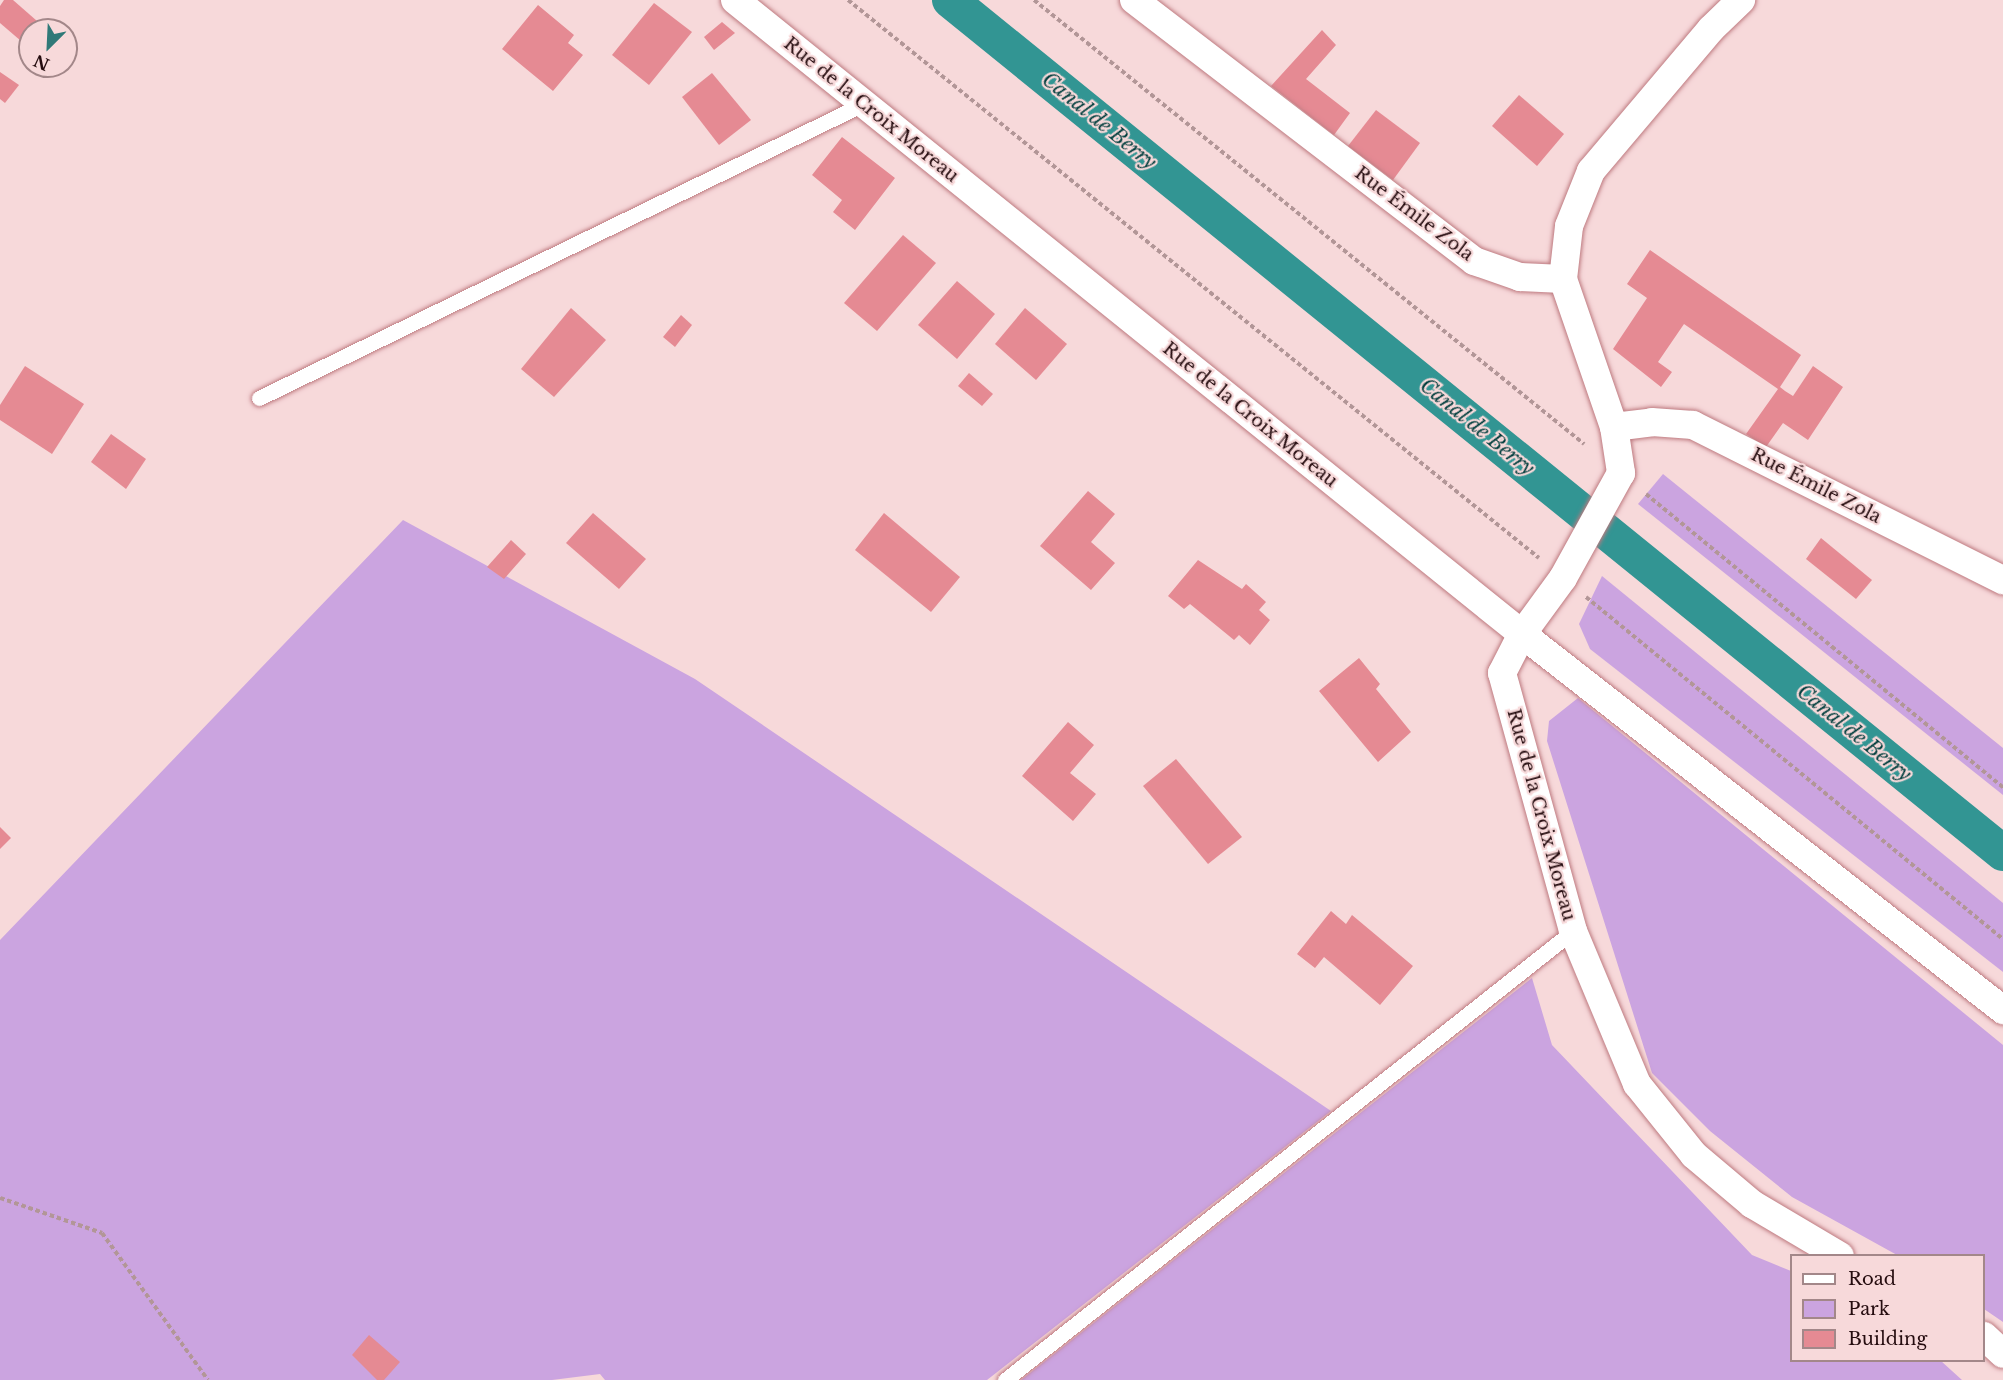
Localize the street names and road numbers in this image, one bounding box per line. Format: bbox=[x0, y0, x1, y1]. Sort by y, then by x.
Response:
street label: Rue de la Croix Moreau bbox=[779, 33, 963, 187]
street label: Rue Émile Zola bbox=[1350, 162, 1478, 266]
street label: Rue de la Croix Moreau bbox=[1158, 338, 1342, 492]
street label: Rue Émile Zola bbox=[1747, 444, 1885, 528]
street label: Rue de la Croix Moreau bbox=[1502, 707, 1580, 923]

